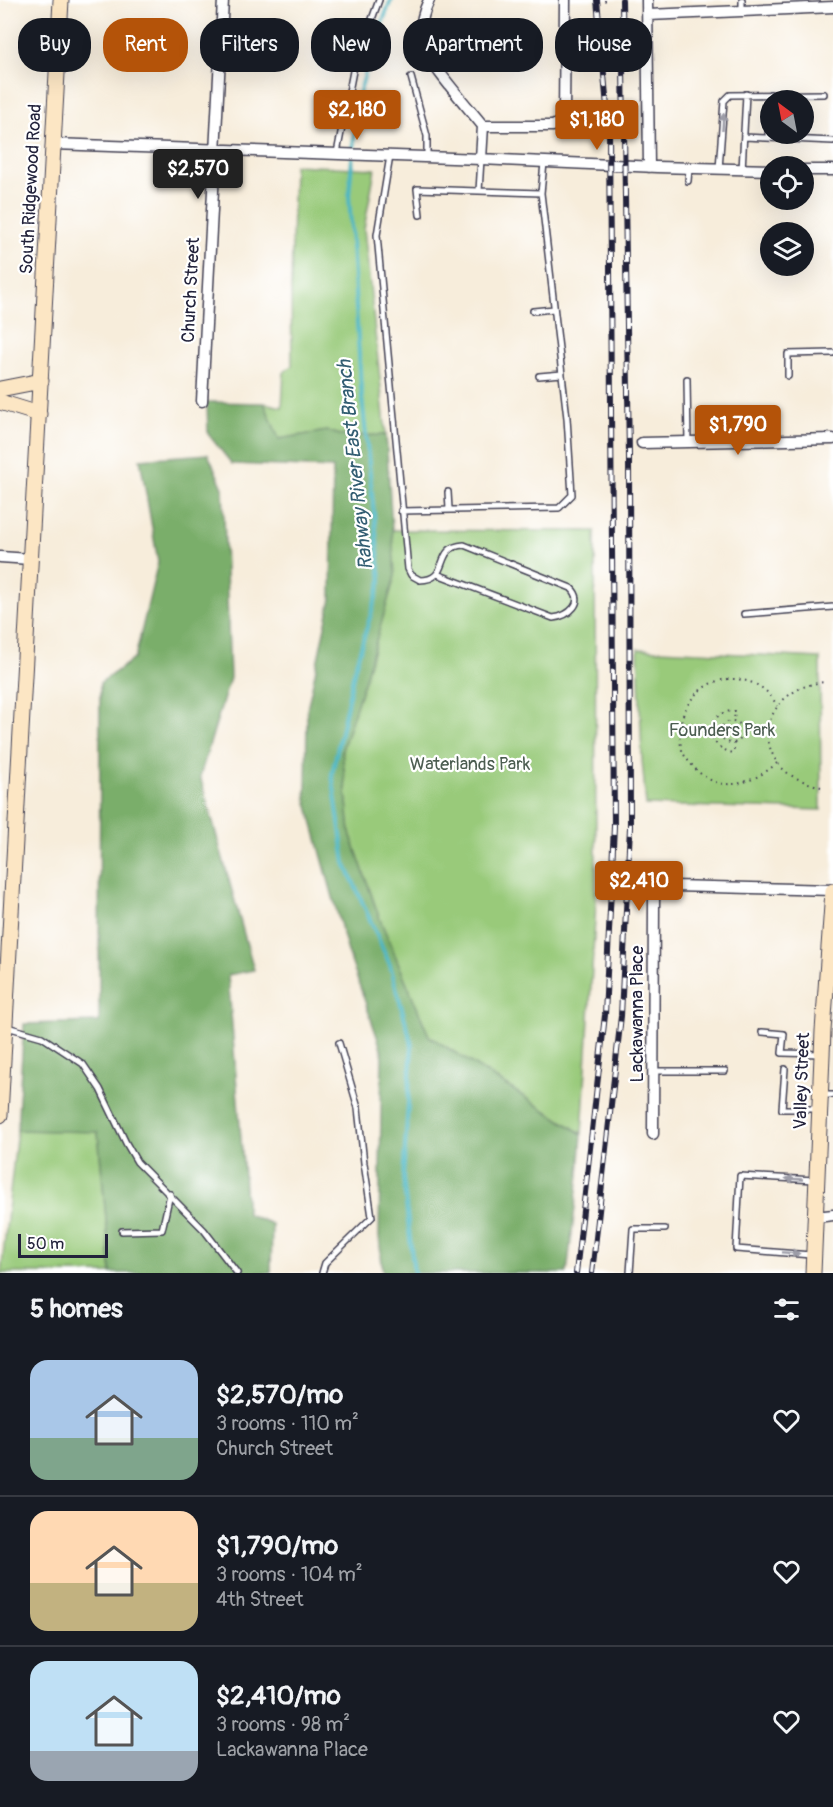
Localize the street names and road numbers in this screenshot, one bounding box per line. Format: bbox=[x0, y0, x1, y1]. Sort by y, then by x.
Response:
street label: South Ridgewood Road bbox=[15, 103, 47, 275]
street label: Church Street bbox=[177, 236, 205, 343]
street label: Lackawanna Place bbox=[626, 945, 649, 1082]
street label: Valley Street bbox=[789, 1031, 815, 1130]

